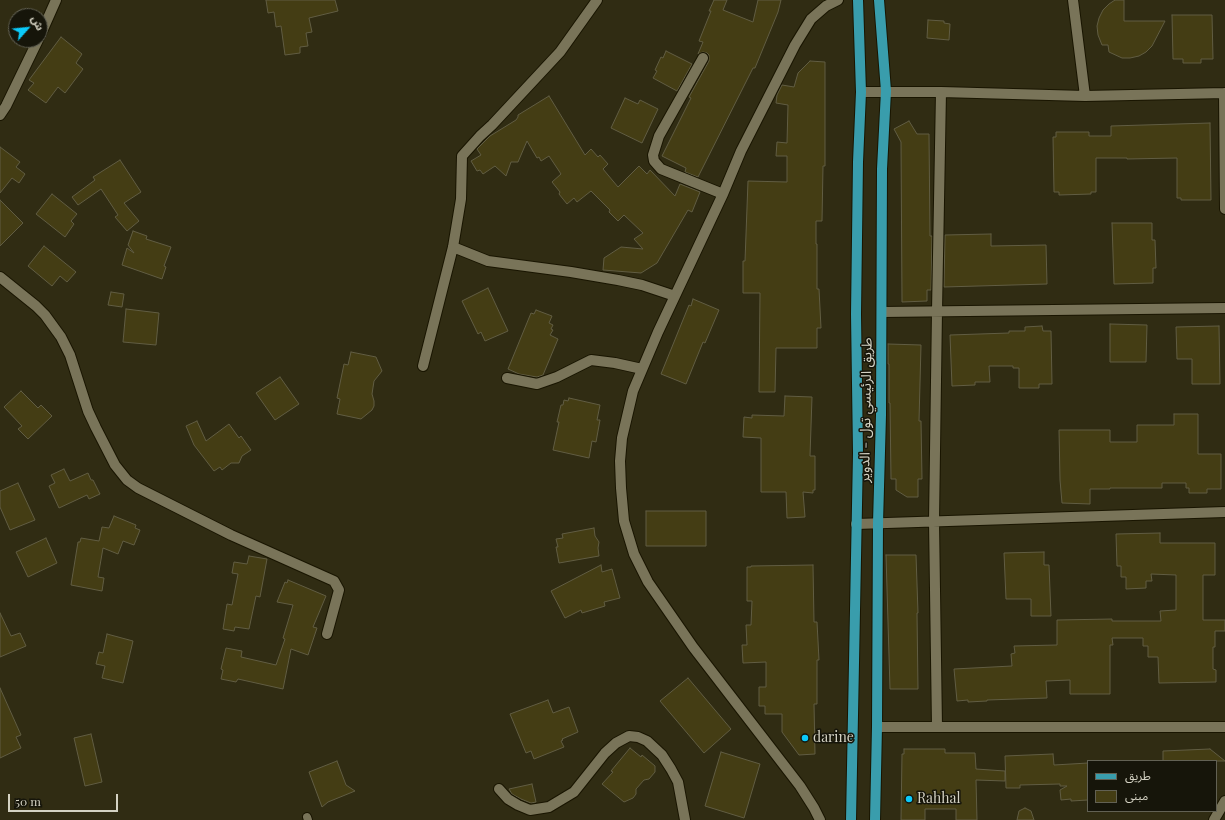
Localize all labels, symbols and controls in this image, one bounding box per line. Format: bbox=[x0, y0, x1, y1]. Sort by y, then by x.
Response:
north arrow bbox=[8, 8, 48, 48]
text: ش bbox=[28, 13, 48, 33]
street label: طريق الرئيسي تول - الدوير bbox=[856, 337, 876, 483]
place label: darine bbox=[813, 730, 854, 746]
marker: darine bbox=[800, 733, 810, 743]
legend bbox=[1087, 760, 1217, 812]
text: طريق bbox=[1125, 767, 1151, 783]
scale bar bbox=[10, 786, 120, 812]
text: مبنى bbox=[1125, 787, 1148, 803]
place label: Rahhal bbox=[917, 791, 960, 807]
text: 50 m bbox=[15, 793, 41, 809]
marker: Rahhal bbox=[904, 794, 914, 804]

